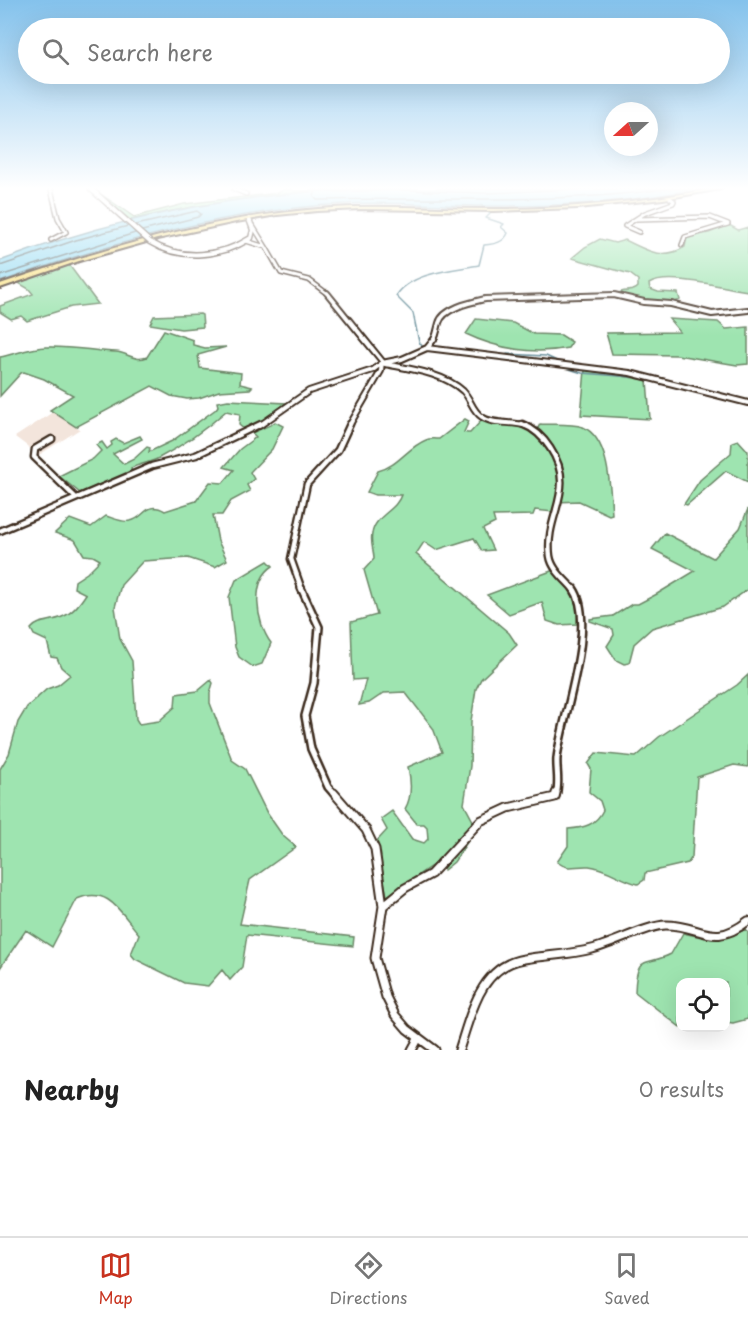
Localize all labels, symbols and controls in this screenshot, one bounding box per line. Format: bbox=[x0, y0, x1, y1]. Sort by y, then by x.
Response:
search box bbox=[18, 18, 730, 84]
icon: search bbox=[39, 35, 72, 68]
text: Search here bbox=[87, 35, 213, 68]
north arrow bbox=[604, 102, 658, 156]
map controls bbox=[676, 978, 730, 1032]
button: locate bbox=[676, 978, 730, 1032]
text: Nearby bbox=[24, 1070, 119, 1109]
text: 0 results bbox=[639, 1074, 724, 1104]
tab: Map bbox=[98, 1249, 133, 1309]
tab: Directions bbox=[329, 1249, 407, 1309]
tab: Saved bbox=[604, 1249, 650, 1309]

